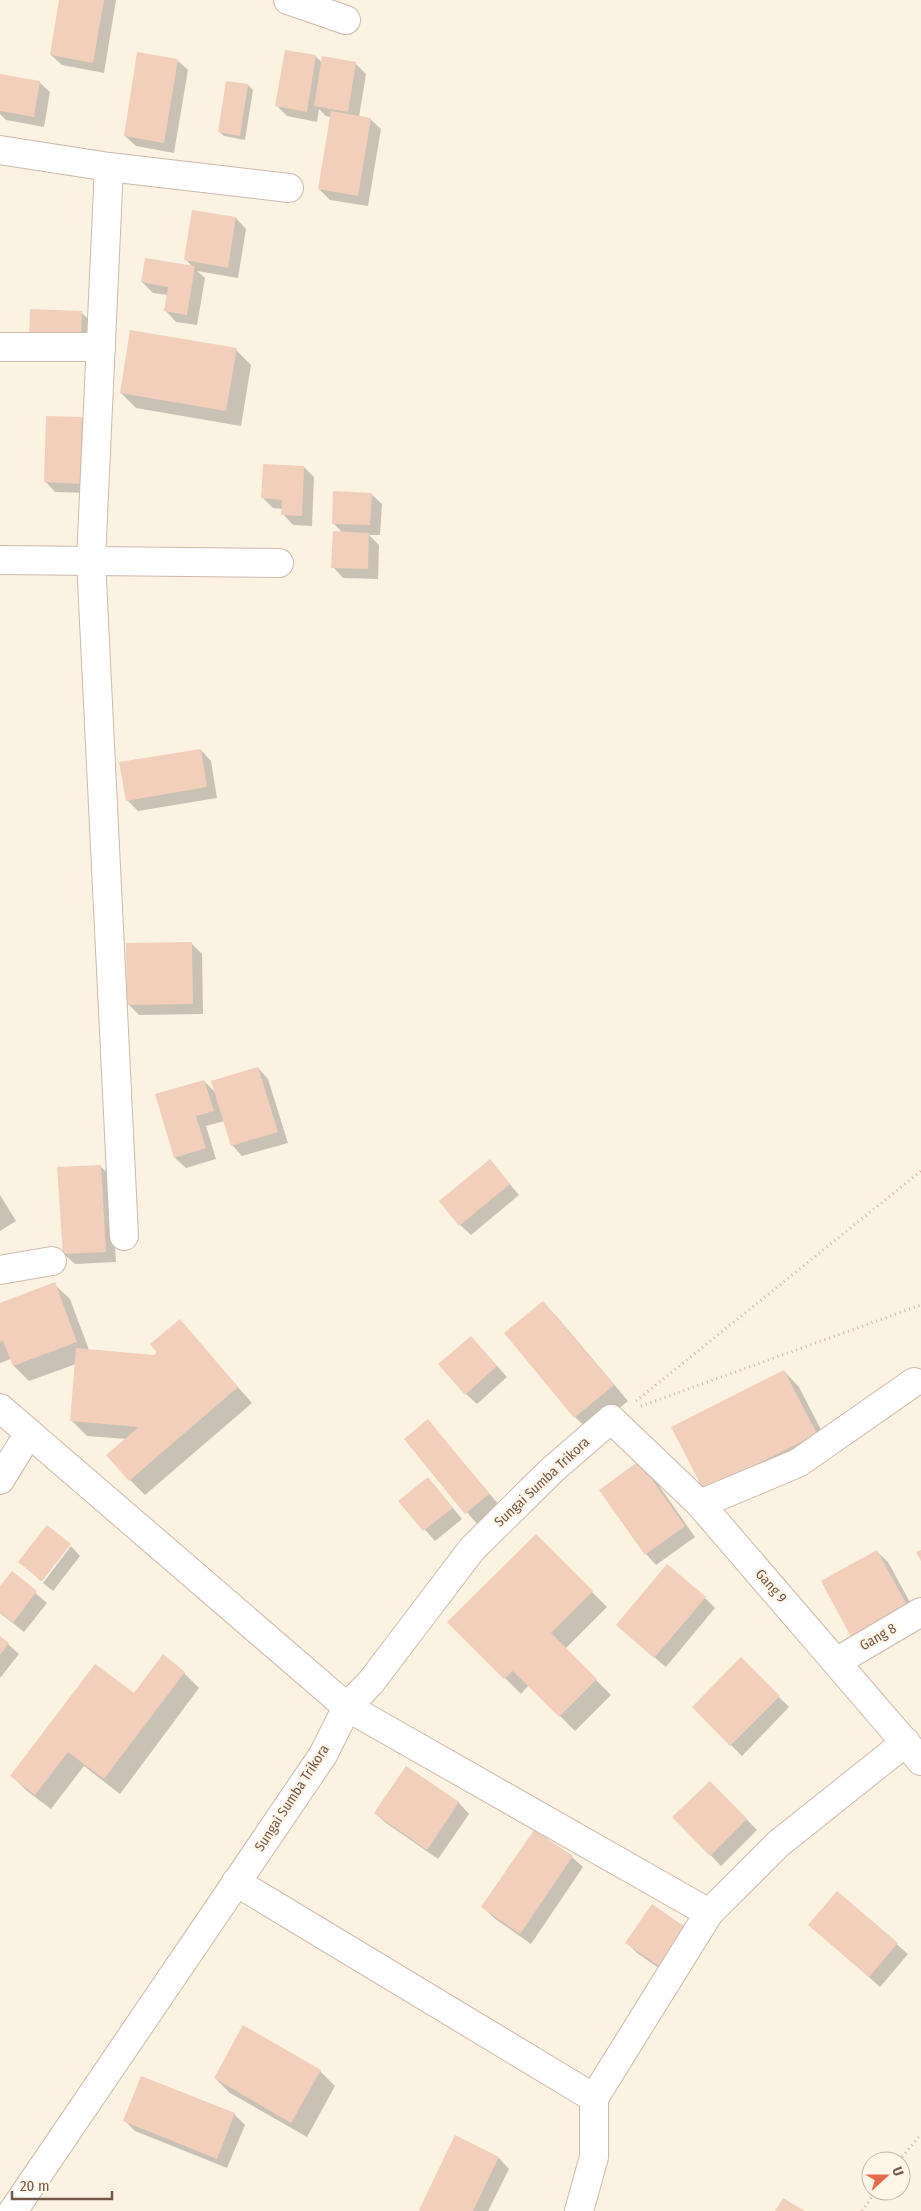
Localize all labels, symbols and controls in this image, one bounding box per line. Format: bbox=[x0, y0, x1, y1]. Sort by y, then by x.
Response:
street label: Sungai Sumba Trikora bbox=[491, 1434, 593, 1530]
street label: Gang 9 bbox=[752, 1566, 790, 1606]
street label: Gang 8 bbox=[857, 1620, 899, 1654]
street label: Sungai Sumba Trikora bbox=[251, 1741, 333, 1855]
north arrow bbox=[861, 2151, 911, 2201]
text: U bbox=[888, 2165, 907, 2178]
scale bar bbox=[12, 2168, 112, 2200]
text: 20 m bbox=[20, 2177, 50, 2195]

